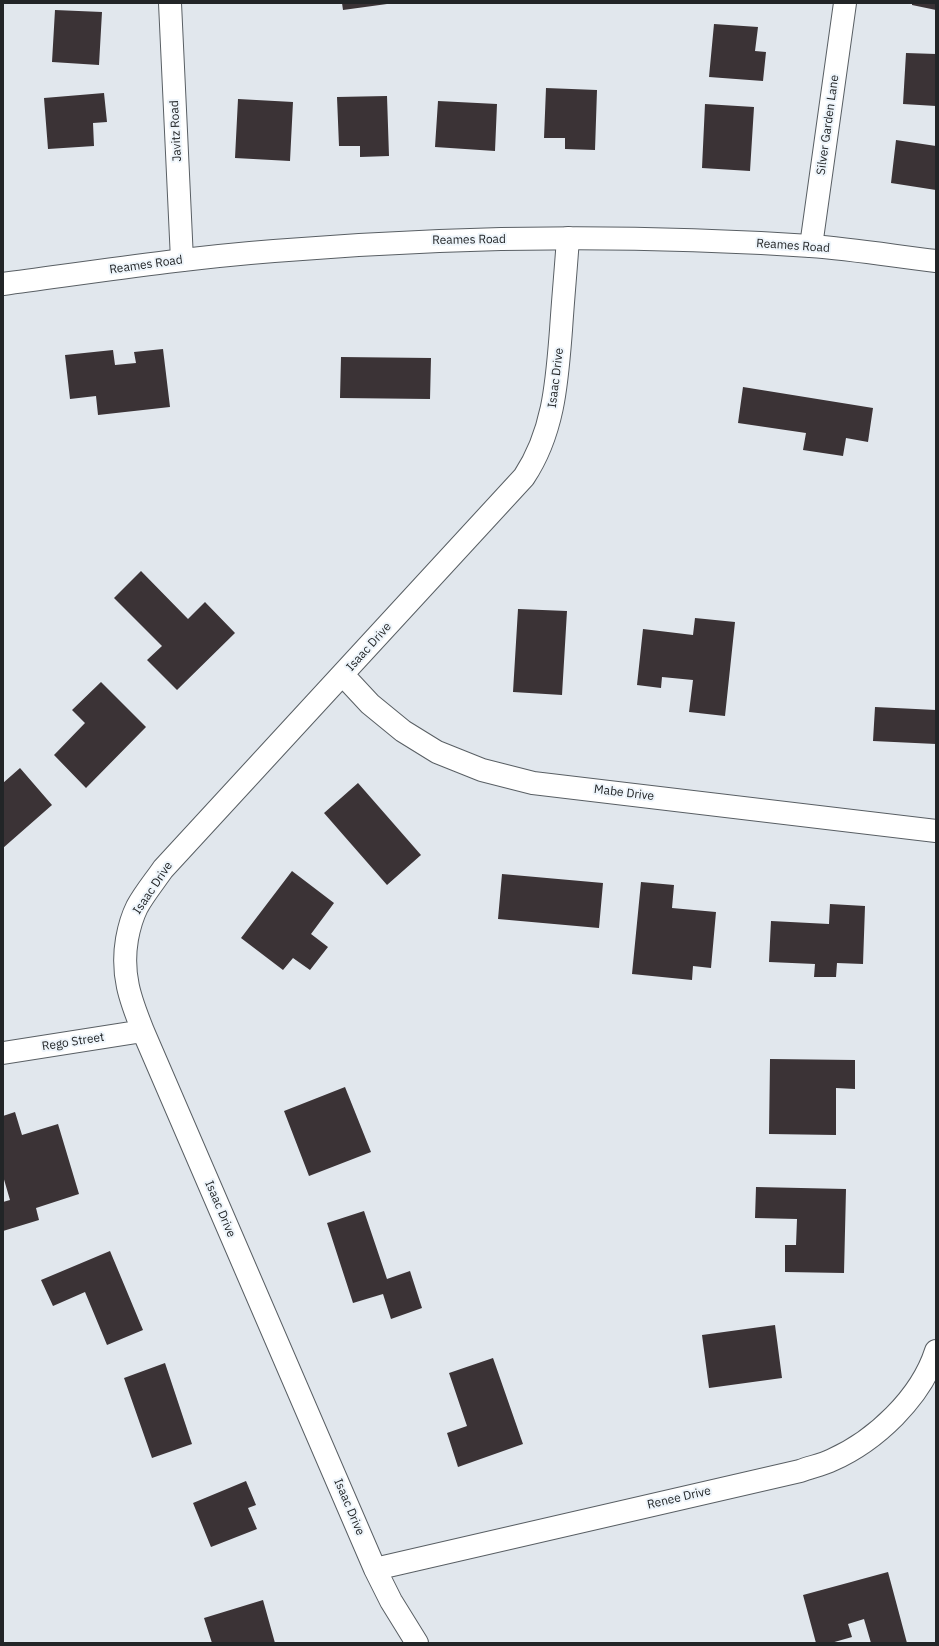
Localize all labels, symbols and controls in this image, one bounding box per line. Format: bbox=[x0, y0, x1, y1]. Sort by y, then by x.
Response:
street label: Silver Garden Lane bbox=[814, 74, 842, 176]
street label: Javitz Road bbox=[167, 100, 185, 162]
street label: Reames Road bbox=[432, 232, 506, 248]
street label: Reames Road bbox=[756, 236, 830, 256]
street label: Reames Road bbox=[108, 253, 184, 277]
street label: Isaac Drive bbox=[545, 347, 567, 409]
street label: Isaac Drive bbox=[344, 620, 394, 674]
street label: Mabe Drive bbox=[593, 782, 655, 804]
street label: Isaac Drive bbox=[130, 859, 176, 917]
street label: Rego Street bbox=[41, 1030, 105, 1054]
street label: Isaac Drive bbox=[202, 1178, 238, 1240]
street label: Isaac Drive bbox=[331, 1476, 367, 1538]
street label: Renee Drive bbox=[646, 1484, 712, 1512]

